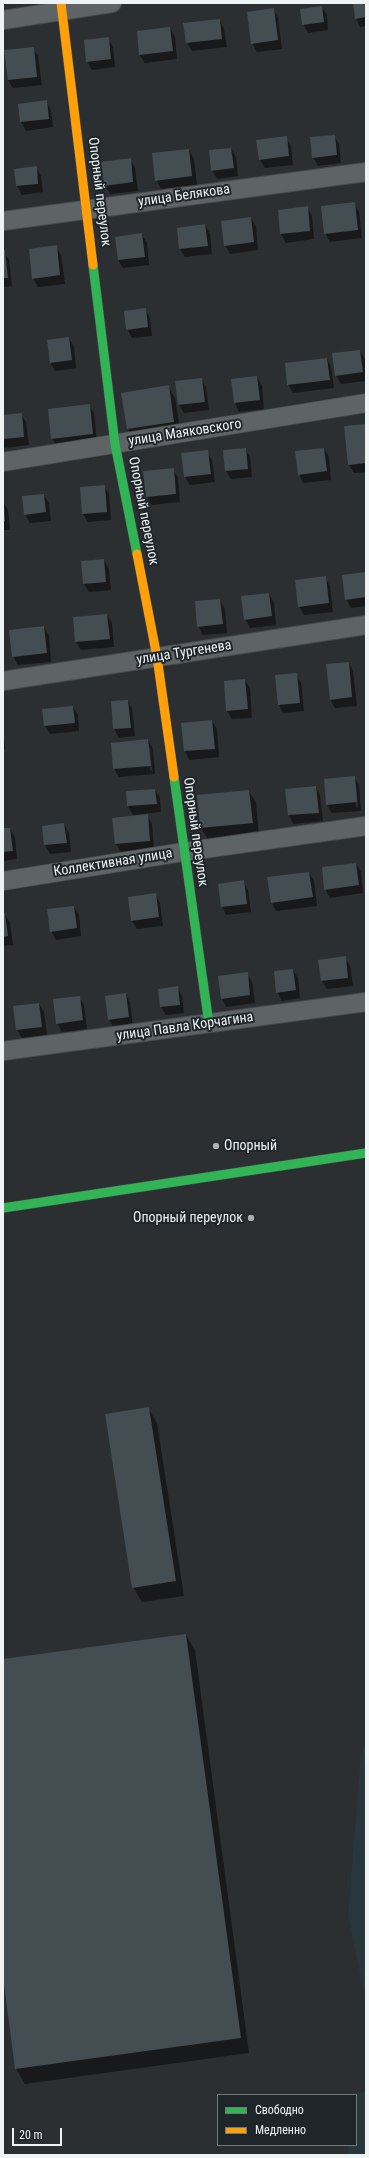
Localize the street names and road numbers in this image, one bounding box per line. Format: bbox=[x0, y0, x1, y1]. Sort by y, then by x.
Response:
street label: Опорный переулок bbox=[84, 136, 114, 248]
street label: улица Белякова bbox=[137, 181, 231, 211]
street label: улица Маяковского bbox=[127, 416, 243, 450]
street label: Опорный переулок bbox=[124, 455, 162, 567]
street label: улица Тургенева bbox=[135, 637, 233, 669]
street label: Опорный переулок bbox=[179, 776, 211, 888]
street label: Коллективная улица bbox=[52, 845, 174, 881]
street label: улица Павла Корчагина bbox=[116, 1009, 254, 1045]

